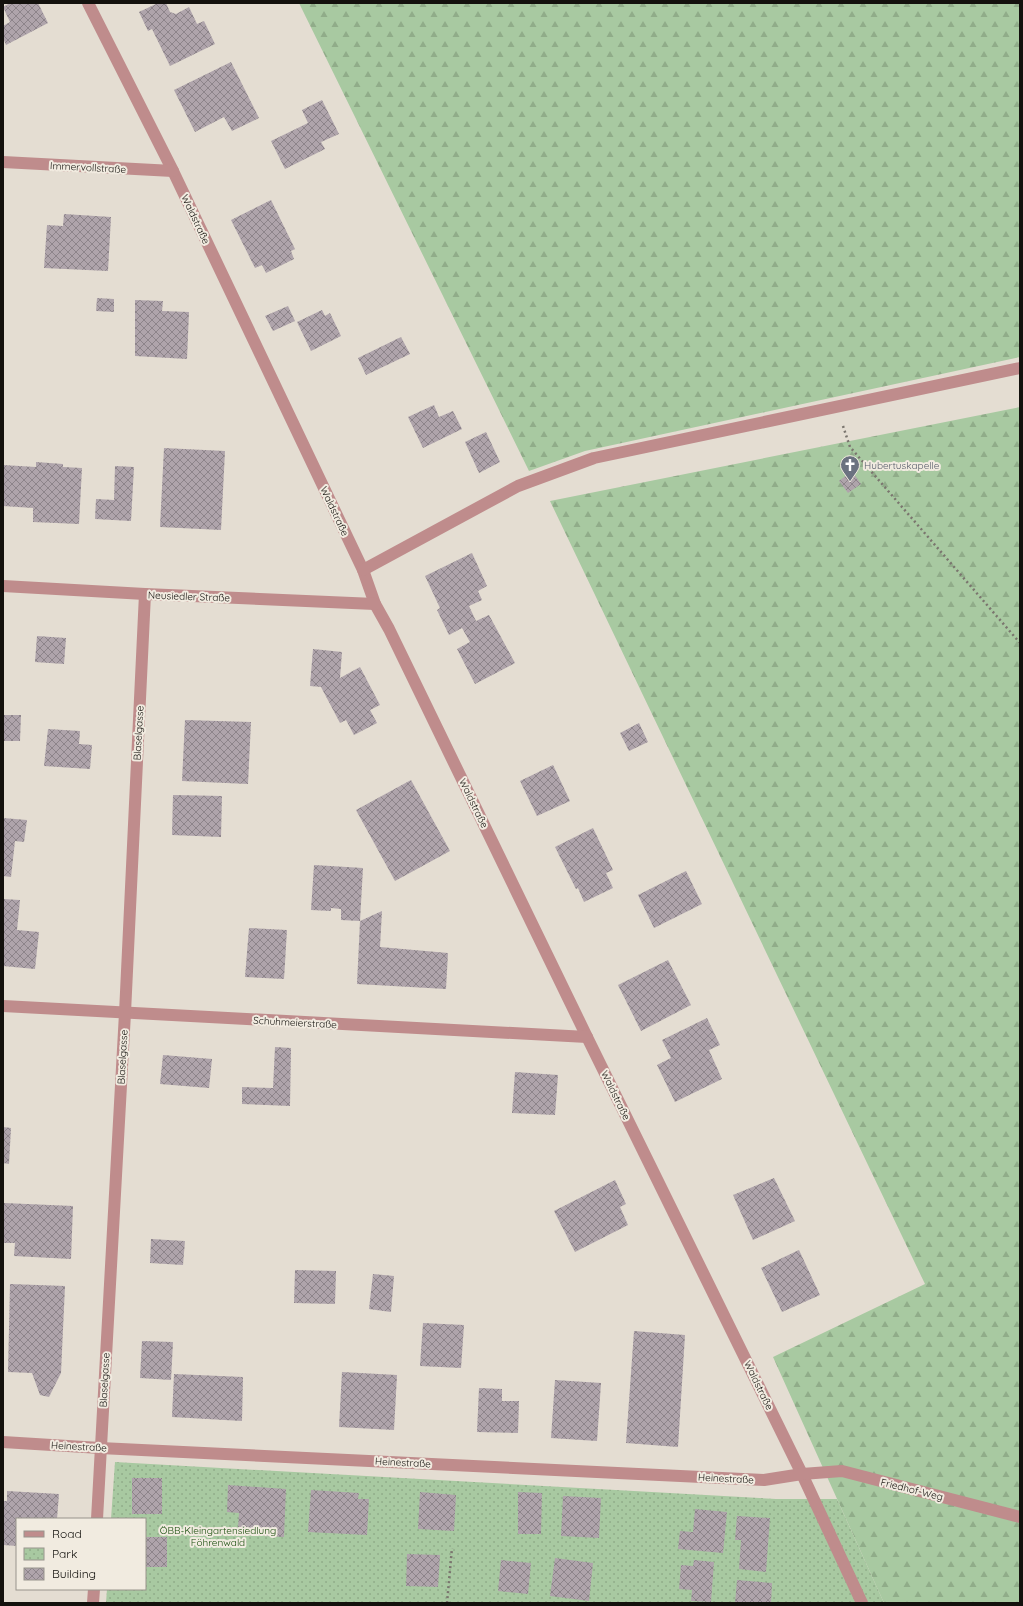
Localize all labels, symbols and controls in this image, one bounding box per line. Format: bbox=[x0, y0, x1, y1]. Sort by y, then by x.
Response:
street label: Immervollstraße bbox=[50, 159, 127, 176]
street label: Waldstraße bbox=[178, 192, 213, 246]
church icon: Hubertuskapelle bbox=[839, 454, 861, 482]
place label: Hubertuskapelle bbox=[864, 459, 940, 472]
street label: Waldstraße bbox=[317, 484, 352, 538]
street label: Neusiedler Straße bbox=[148, 589, 231, 604]
street label: Blaselgasse bbox=[131, 705, 146, 761]
street label: Waldstraße bbox=[456, 776, 491, 830]
street label: Schuhmeierstraße bbox=[253, 1014, 338, 1031]
street label: Blaselgasse bbox=[115, 1029, 130, 1085]
street label: Waldstraße bbox=[598, 1068, 633, 1122]
street label: Blaselgasse bbox=[97, 1352, 112, 1408]
street label: Waldstraße bbox=[741, 1358, 776, 1412]
street label: Heinestraße bbox=[51, 1439, 108, 1454]
street label: Heinestraße bbox=[375, 1455, 432, 1470]
street label: Heinestraße bbox=[698, 1471, 755, 1486]
street label: Friedhof-Weg bbox=[879, 1475, 944, 1504]
legend bbox=[16, 1518, 146, 1590]
park label: ÖBB-Kleingartensiedlung Föhrenwald bbox=[160, 1524, 276, 1549]
text: Road bbox=[52, 1526, 82, 1541]
text: Park bbox=[52, 1546, 77, 1561]
text: Building bbox=[52, 1566, 96, 1581]

